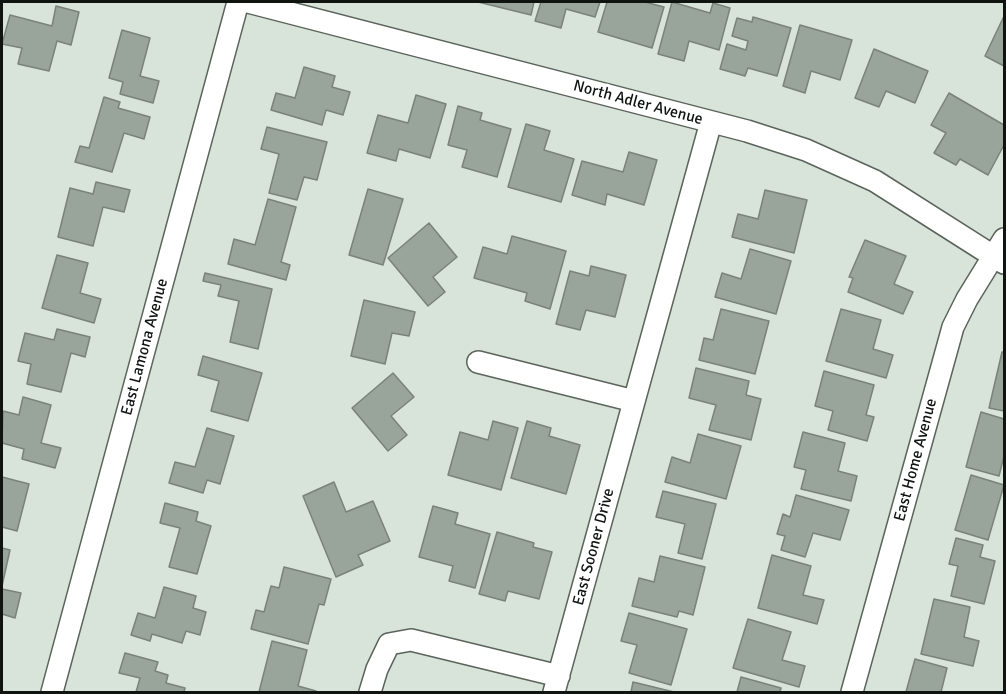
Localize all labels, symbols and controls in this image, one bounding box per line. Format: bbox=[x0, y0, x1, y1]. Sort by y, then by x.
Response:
street label: North Adler Avenue bbox=[571, 76, 705, 130]
street label: East Lamona Avenue bbox=[117, 276, 173, 418]
street label: East Home Avenue bbox=[890, 396, 942, 524]
street label: East Sooner Drive bbox=[569, 486, 619, 608]

